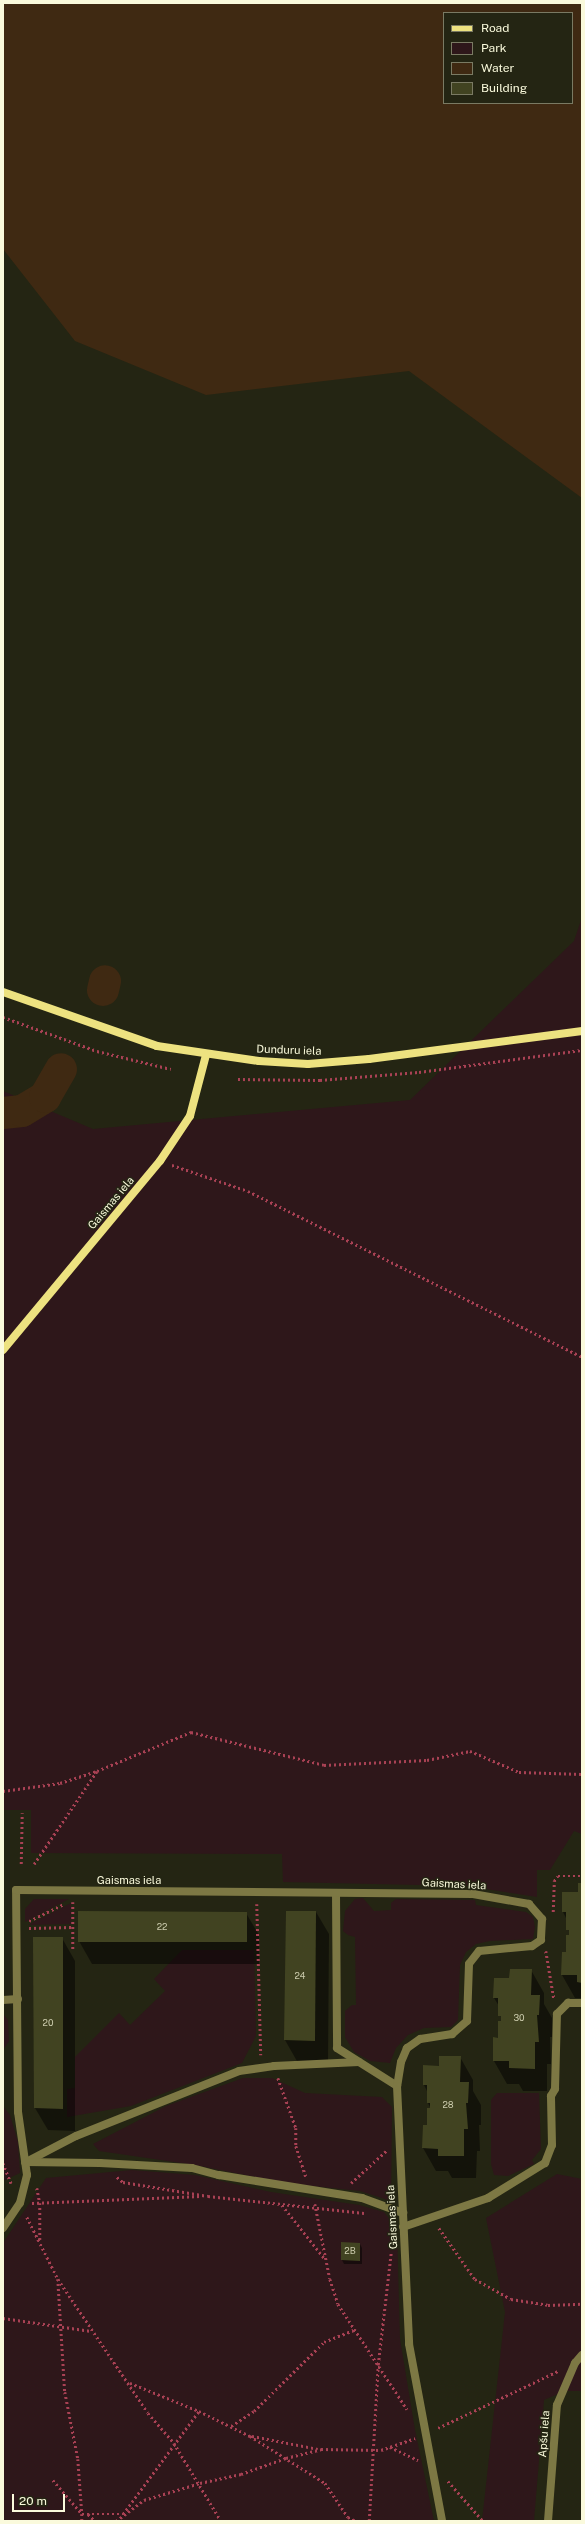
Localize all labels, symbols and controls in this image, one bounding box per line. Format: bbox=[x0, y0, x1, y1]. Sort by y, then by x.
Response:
legend bbox=[443, 12, 573, 104]
text: Road bbox=[481, 21, 509, 35]
text: Park bbox=[481, 41, 507, 55]
text: Water bbox=[481, 61, 514, 75]
text: Building bbox=[481, 81, 527, 95]
street label: Dunduru iela bbox=[256, 1042, 322, 1058]
street label: Gaismas iela bbox=[85, 1174, 137, 1232]
street label: Gaismas iela bbox=[97, 1873, 161, 1887]
street label: Gaismas iela bbox=[421, 1876, 487, 1892]
house number: 22 bbox=[157, 1922, 167, 1932]
house number: 24 bbox=[294, 1971, 306, 1981]
house number: 30 bbox=[513, 2013, 525, 2023]
house number: 20 bbox=[43, 2018, 53, 2028]
house number: 28 bbox=[442, 2100, 454, 2110]
street label: Gaismas iela bbox=[384, 2184, 400, 2250]
house number: 2B bbox=[344, 2246, 356, 2256]
street label: Apšu iela bbox=[536, 2410, 552, 2458]
scale bar bbox=[14, 2486, 67, 2512]
text: 20 m bbox=[19, 2494, 47, 2508]

